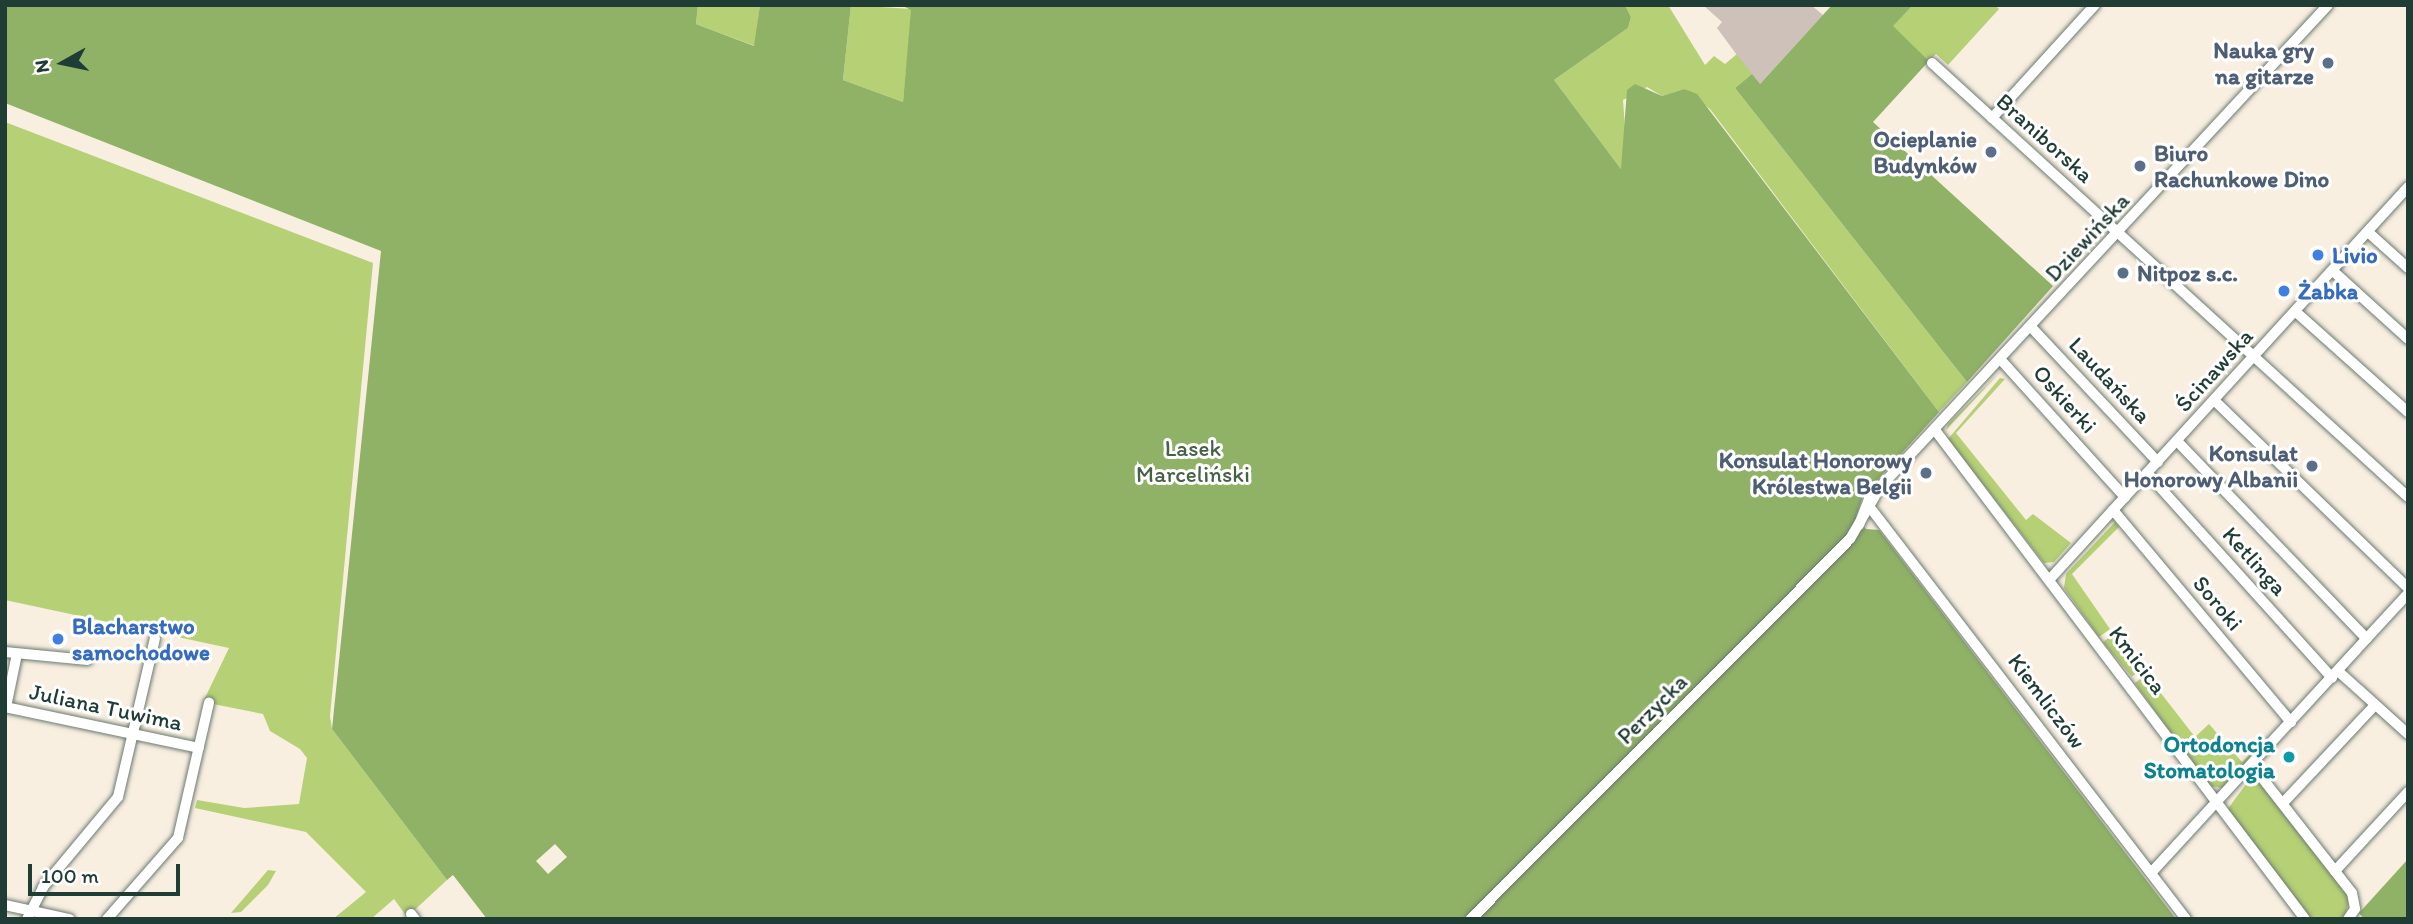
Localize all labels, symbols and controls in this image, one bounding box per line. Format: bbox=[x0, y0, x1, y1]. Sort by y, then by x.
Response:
north arrow bbox=[28, 28, 98, 98]
place label: Nauka gry na gitarze bbox=[2214, 36, 2314, 90]
marker: Nauka gry na gitarze bbox=[2320, 55, 2336, 71]
text: N bbox=[29, 58, 54, 75]
street label: Braniborska bbox=[1991, 87, 2099, 189]
place label: Ocieplanie Budynków bbox=[1873, 125, 1977, 179]
place label: Biuro Rachunkowe Dino bbox=[2154, 139, 2329, 193]
marker: Ocieplanie Budynków bbox=[1983, 144, 1999, 160]
marker: Biuro Rachunkowe Dino bbox=[2132, 158, 2148, 174]
street label: Dziewińska bbox=[2039, 187, 2135, 287]
place label: Livio bbox=[2332, 241, 2378, 269]
marker: Livio bbox=[2310, 247, 2326, 263]
place label: Nitpoz s.c. bbox=[2137, 259, 2238, 287]
marker: Nitpoz s.c. bbox=[2115, 265, 2131, 281]
place label: Żabka bbox=[2298, 277, 2358, 305]
marker: Żabka bbox=[2276, 283, 2292, 299]
street label: Ścinawska bbox=[2169, 323, 2259, 417]
street label: Laudańska bbox=[2063, 331, 2157, 429]
street label: Oskierki bbox=[2027, 359, 2103, 439]
park label: Lasek Marceliński bbox=[1136, 434, 1250, 488]
place label: Konsulat Honorowy Albanii bbox=[2124, 439, 2298, 493]
place label: Konsulat Honorowy Królestwa Belgii bbox=[1718, 446, 1912, 500]
marker: Konsulat Honorowy Albanii bbox=[2304, 458, 2320, 474]
marker: Konsulat Honorowy Królestwa Belgii bbox=[1918, 465, 1934, 481]
street label: Ketlinga bbox=[2217, 521, 2293, 601]
street label: Soroki bbox=[2187, 570, 2249, 636]
place label: Blacharstwo samochodowe bbox=[72, 612, 210, 666]
street label: Kmicica bbox=[2103, 620, 2173, 700]
marker: Blacharstwo samochodowe bbox=[50, 631, 66, 647]
street label: Kiemliczów bbox=[2002, 648, 2092, 754]
street label: Perzycka bbox=[1611, 668, 1693, 750]
street label: Juliana Tuwima bbox=[28, 678, 184, 736]
place label: Ortodoncja Stomatologia bbox=[2144, 730, 2275, 784]
marker: Ortodoncja Stomatologia bbox=[2281, 749, 2297, 765]
scale bar bbox=[32, 850, 184, 894]
text: 100 m bbox=[41, 863, 99, 888]

